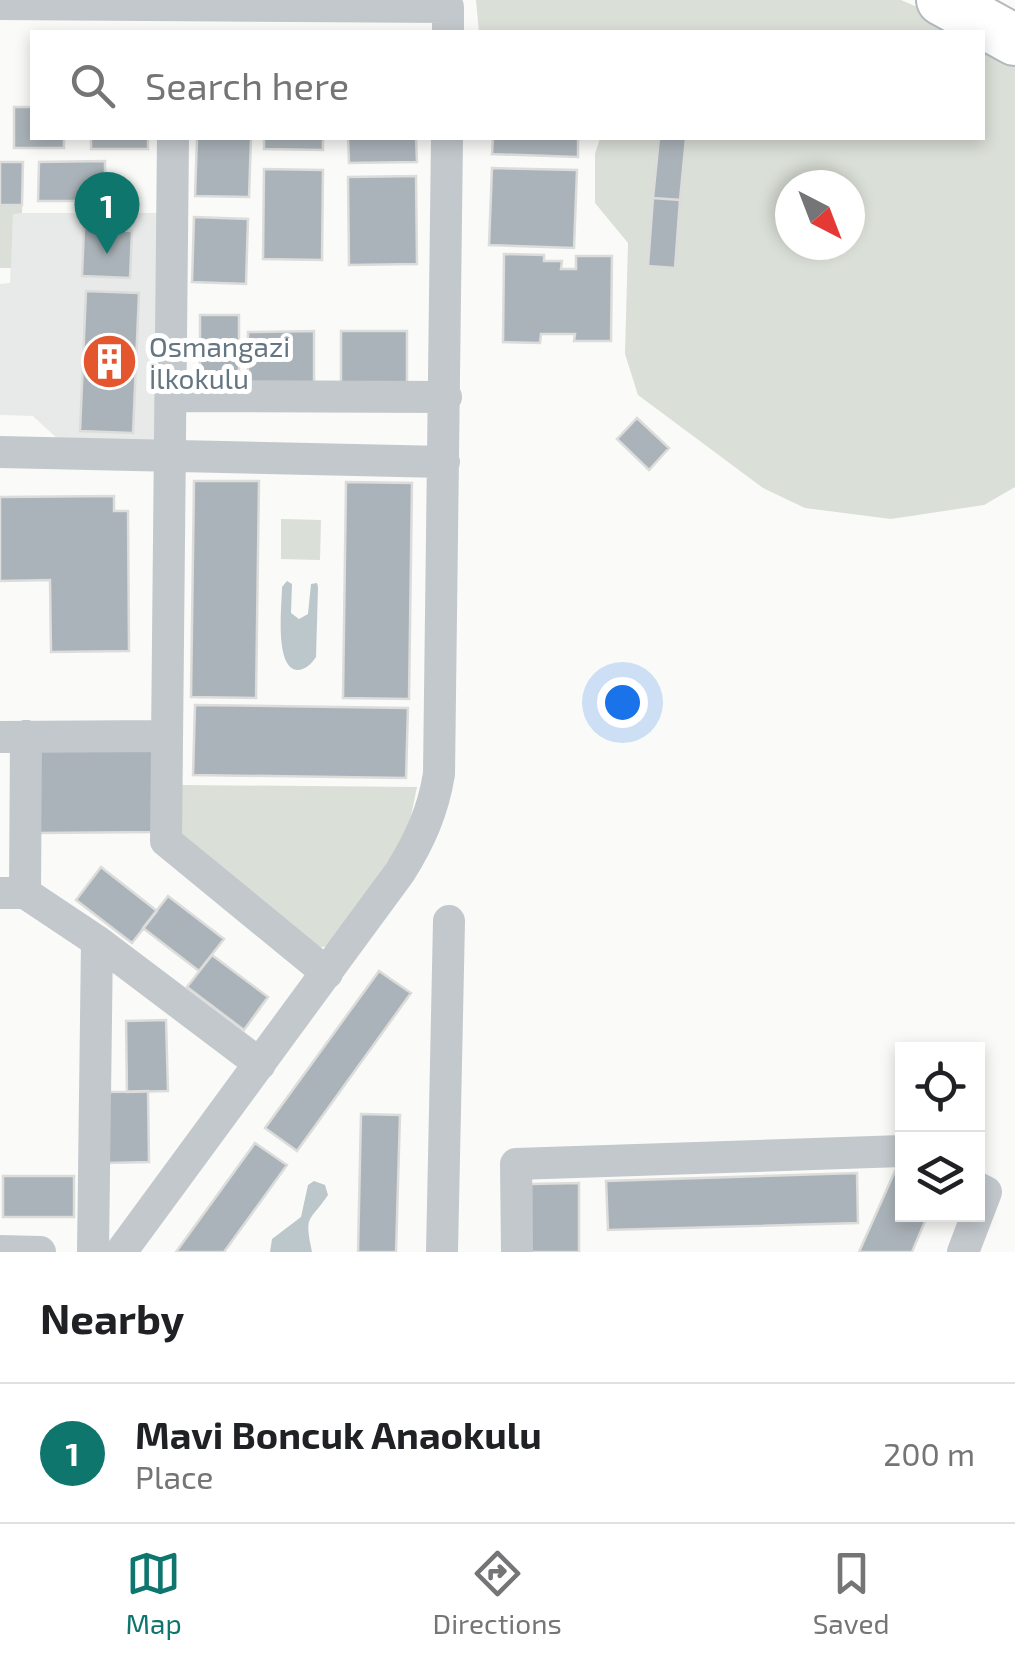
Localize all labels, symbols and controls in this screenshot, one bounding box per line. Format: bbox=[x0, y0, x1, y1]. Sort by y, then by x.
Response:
search box bbox=[30, 30, 985, 140]
icon: search bbox=[65, 58, 120, 113]
text: Search here bbox=[145, 62, 349, 108]
north arrow bbox=[775, 170, 865, 260]
pin: 1 bbox=[74, 172, 140, 254]
place label: Osmangazi İlkokulu bbox=[149, 329, 290, 395]
building icon: Osmangazi İlkokulu bbox=[80, 332, 140, 392]
your location bbox=[597, 677, 648, 728]
map controls bbox=[895, 1042, 985, 1222]
button: locate bbox=[895, 1042, 985, 1132]
button: layers bbox=[895, 1132, 985, 1222]
text: Nearby bbox=[40, 1292, 184, 1342]
text: Mavi Boncuk Anaokulu bbox=[135, 1411, 542, 1457]
text: 1 bbox=[66, 1434, 79, 1472]
text: 200 m bbox=[883, 1434, 975, 1472]
text: Place bbox=[135, 1457, 214, 1495]
tab: Map bbox=[125, 1546, 182, 1640]
tab: Directions bbox=[433, 1546, 562, 1640]
tab: Saved bbox=[813, 1546, 890, 1640]

